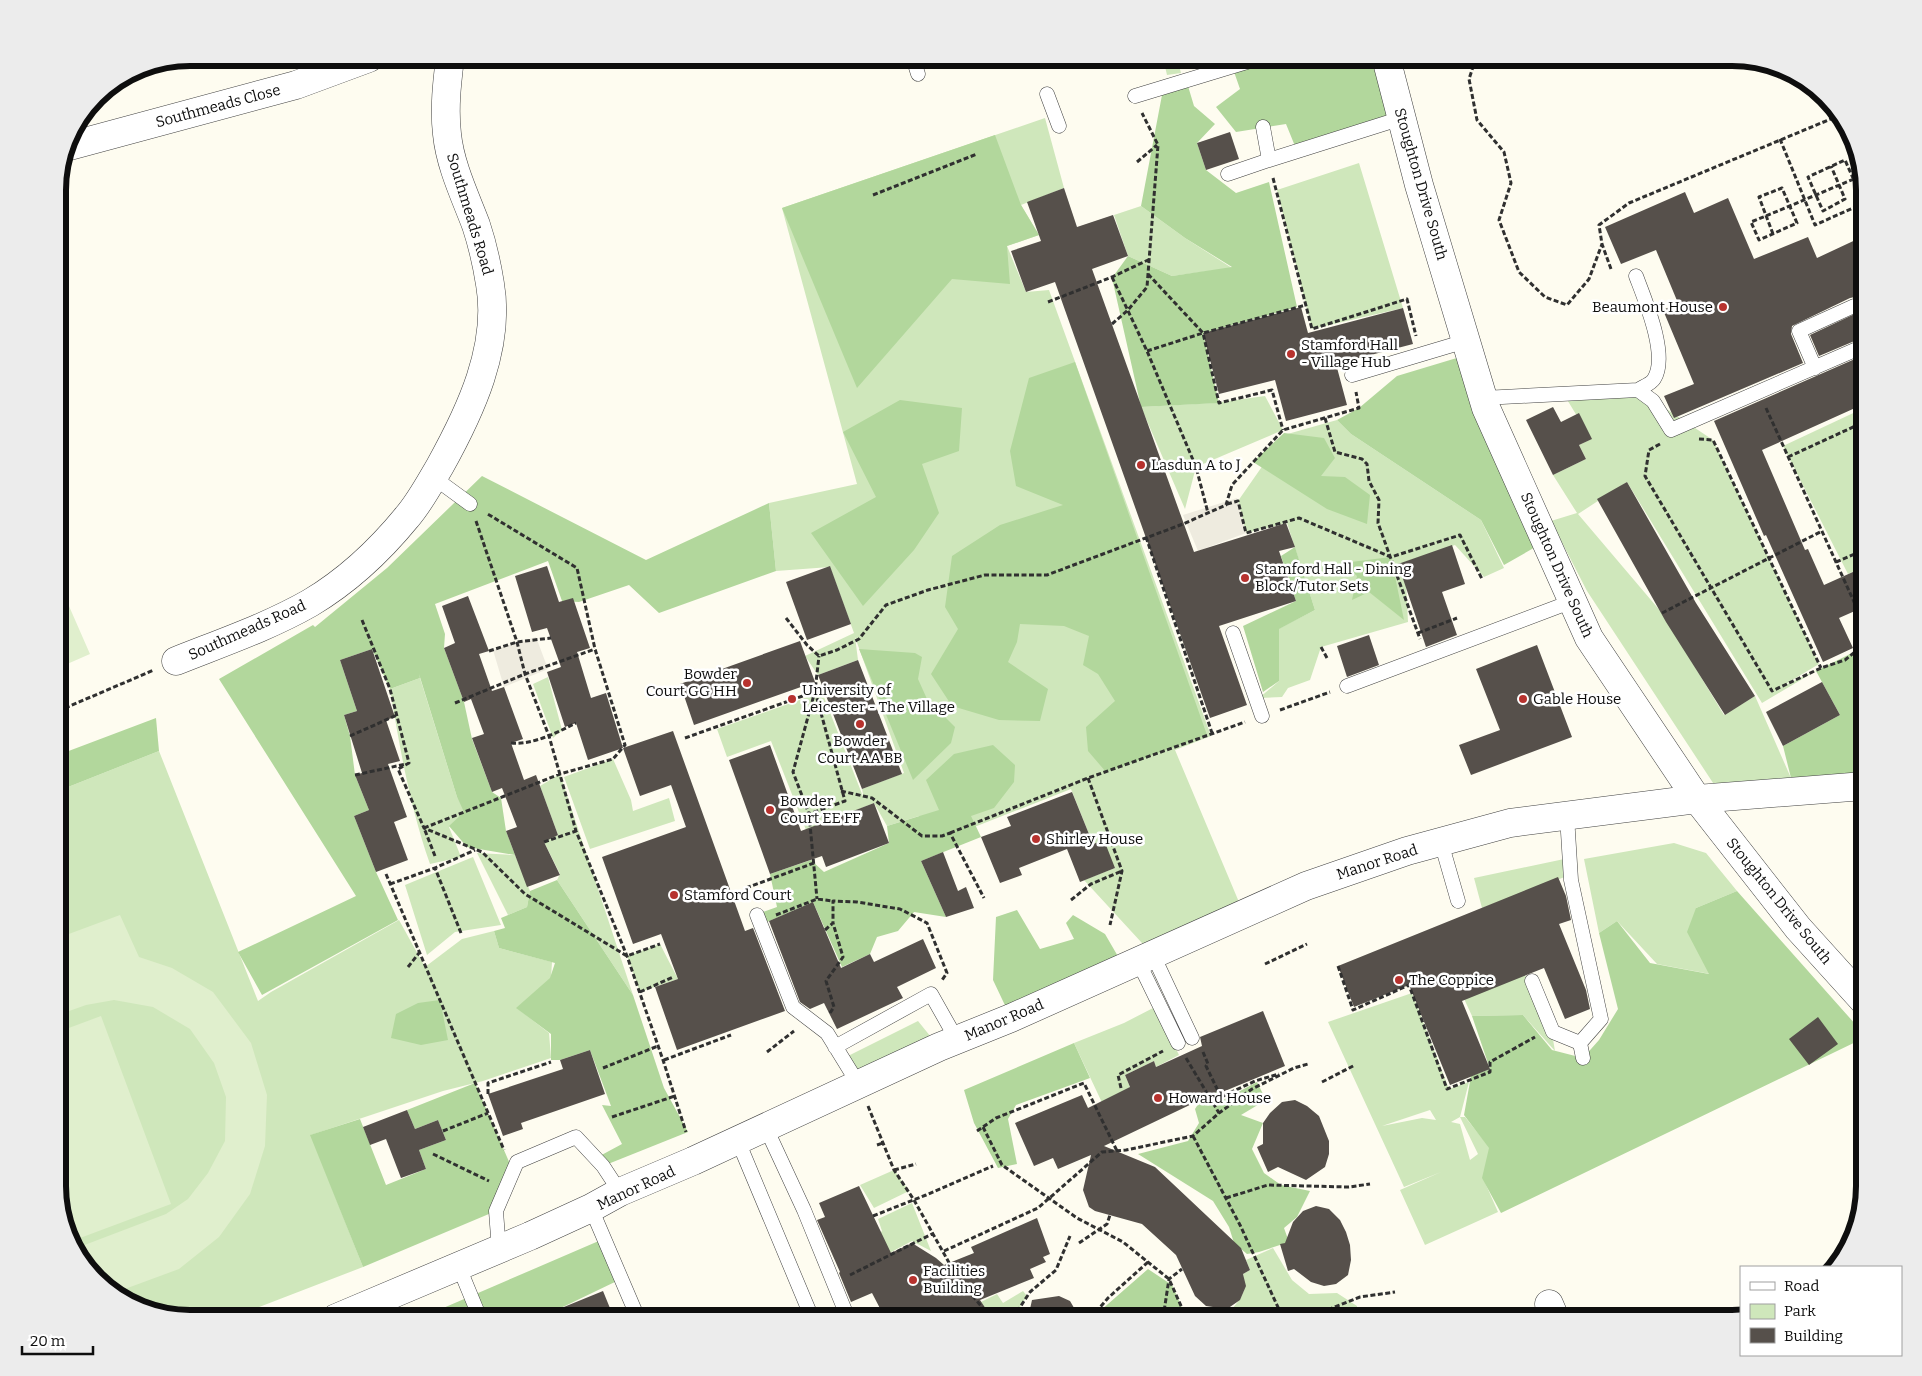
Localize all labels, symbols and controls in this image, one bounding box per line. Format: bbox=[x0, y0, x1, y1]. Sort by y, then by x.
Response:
street label: Southmeads Close bbox=[154, 81, 282, 131]
street label: Stoughton Drive South bbox=[1391, 106, 1451, 263]
street label: Southmeads Road bbox=[443, 151, 497, 277]
place label: Beaumont House bbox=[1592, 298, 1713, 316]
marker: Beaumont House bbox=[1717, 301, 1729, 313]
place label: Stamford Hall - Village Hub bbox=[1301, 336, 1398, 371]
marker: Stamford Hall - Village Hub bbox=[1285, 348, 1297, 360]
place label: Lasdun A to J bbox=[1151, 456, 1241, 474]
marker: Lasdun A to J bbox=[1135, 459, 1147, 471]
street label: Stoughton Drive South bbox=[1517, 490, 1597, 641]
place label: Stamford Hall - Dining Block/Tutor Sets bbox=[1255, 560, 1412, 595]
marker: Stamford Hall - Dining Block/Tutor Sets bbox=[1239, 572, 1251, 584]
street label: Southmeads Road bbox=[186, 596, 308, 664]
place label: Bowder Court GG HH bbox=[646, 665, 737, 700]
marker: Bowder Court GG HH bbox=[741, 677, 753, 689]
place label: University of Leicester - The Village bbox=[802, 681, 955, 716]
place label: Gable House bbox=[1533, 690, 1621, 708]
marker: University of Leicester - The Village bbox=[786, 693, 798, 705]
marker: Gable House bbox=[1517, 693, 1529, 705]
marker: Bowder Court AA BB bbox=[854, 718, 866, 730]
place label: Bowder Court AA BB bbox=[817, 732, 903, 767]
place label: Bowder Court EE FF bbox=[780, 792, 861, 827]
marker: Bowder Court EE FF bbox=[764, 804, 776, 816]
place label: Shirley House bbox=[1046, 830, 1143, 848]
marker: Shirley House bbox=[1030, 833, 1042, 845]
street label: Stoughton Drive South bbox=[1723, 834, 1836, 968]
street label: Manor Road bbox=[1334, 840, 1420, 884]
place label: Stamford Court bbox=[684, 886, 792, 904]
marker: Stamford Court bbox=[668, 889, 680, 901]
place label: The Coppice bbox=[1409, 971, 1494, 989]
marker: The Coppice bbox=[1393, 974, 1405, 986]
street label: Manor Road bbox=[962, 995, 1046, 1045]
place label: Howard House bbox=[1168, 1089, 1271, 1107]
marker: Howard House bbox=[1152, 1092, 1164, 1104]
street label: Manor Road bbox=[594, 1162, 678, 1214]
place label: Facilities Building bbox=[923, 1262, 985, 1297]
legend bbox=[1740, 1266, 1902, 1356]
marker: Facilities Building bbox=[907, 1274, 919, 1286]
text: Road bbox=[1784, 1277, 1819, 1295]
text: Park bbox=[1784, 1302, 1816, 1320]
scale bar bbox=[22, 1324, 94, 1356]
text: Building bbox=[1784, 1327, 1843, 1345]
text: 20 m bbox=[30, 1332, 66, 1350]

